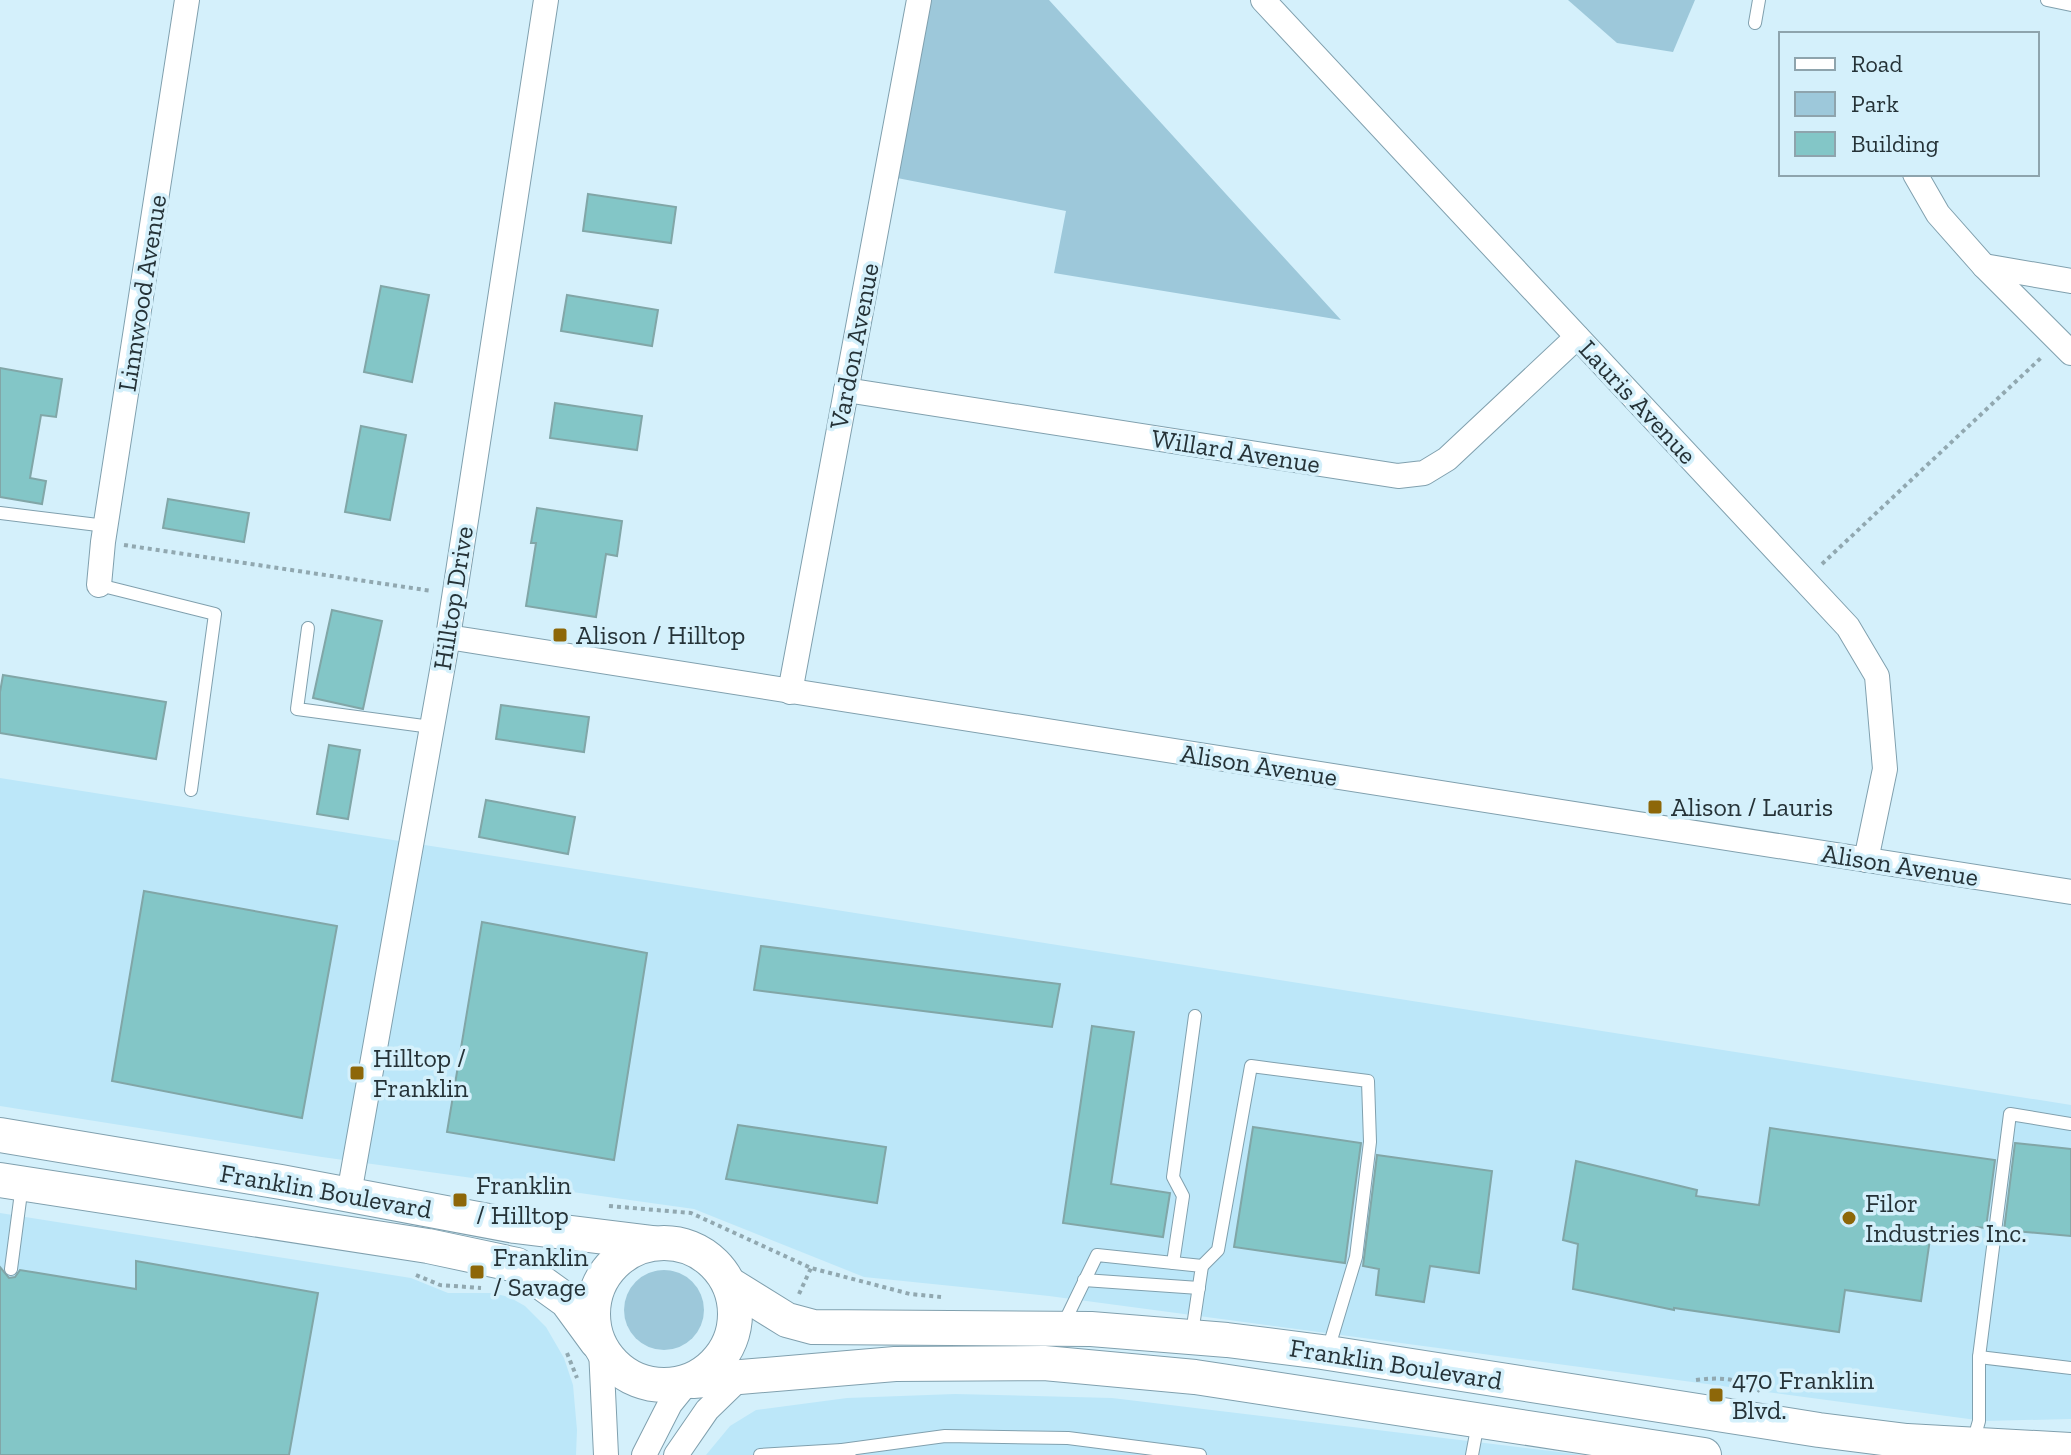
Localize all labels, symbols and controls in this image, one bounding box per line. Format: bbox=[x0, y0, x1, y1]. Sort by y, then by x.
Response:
legend bbox=[1779, 32, 2039, 176]
text: Road bbox=[1851, 49, 1903, 78]
text: Park bbox=[1851, 89, 1899, 118]
text: Building bbox=[1851, 129, 1939, 158]
street label: Linnwood Avenue bbox=[111, 192, 173, 394]
street label: Vardon Avenue bbox=[822, 260, 886, 433]
street label: Lauris Avenue bbox=[1572, 333, 1704, 471]
street label: Willard Avenue bbox=[1149, 422, 1323, 480]
street label: Hilltop Drive bbox=[426, 524, 480, 672]
place label: Alison / Hilltop bbox=[576, 619, 745, 651]
marker: Alison / Hilltop bbox=[551, 626, 569, 644]
street label: Alison Avenue bbox=[1178, 737, 1340, 793]
place label: Alison / Lauris bbox=[1671, 791, 1833, 823]
marker: Alison / Lauris bbox=[1646, 798, 1664, 816]
street label: Alison Avenue bbox=[1819, 837, 1981, 893]
place label: Hilltop / Franklin bbox=[373, 1042, 469, 1104]
marker: Hilltop / Franklin bbox=[348, 1064, 366, 1082]
street label: Franklin Boulevard bbox=[218, 1157, 434, 1225]
place label: Franklin / Hilltop bbox=[476, 1169, 572, 1231]
place label: Filor Industries Inc. bbox=[1865, 1187, 2027, 1249]
marker: Franklin / Hilltop bbox=[451, 1191, 469, 1209]
marker: Filor Industries Inc. bbox=[1840, 1209, 1858, 1227]
place label: Franklin / Savage bbox=[493, 1241, 589, 1303]
marker: Franklin / Savage bbox=[468, 1263, 486, 1281]
street label: Franklin Boulevard bbox=[1287, 1331, 1505, 1397]
place label: 470 Franklin Blvd. bbox=[1732, 1364, 1874, 1426]
marker: 470 Franklin Blvd. bbox=[1707, 1386, 1725, 1404]

